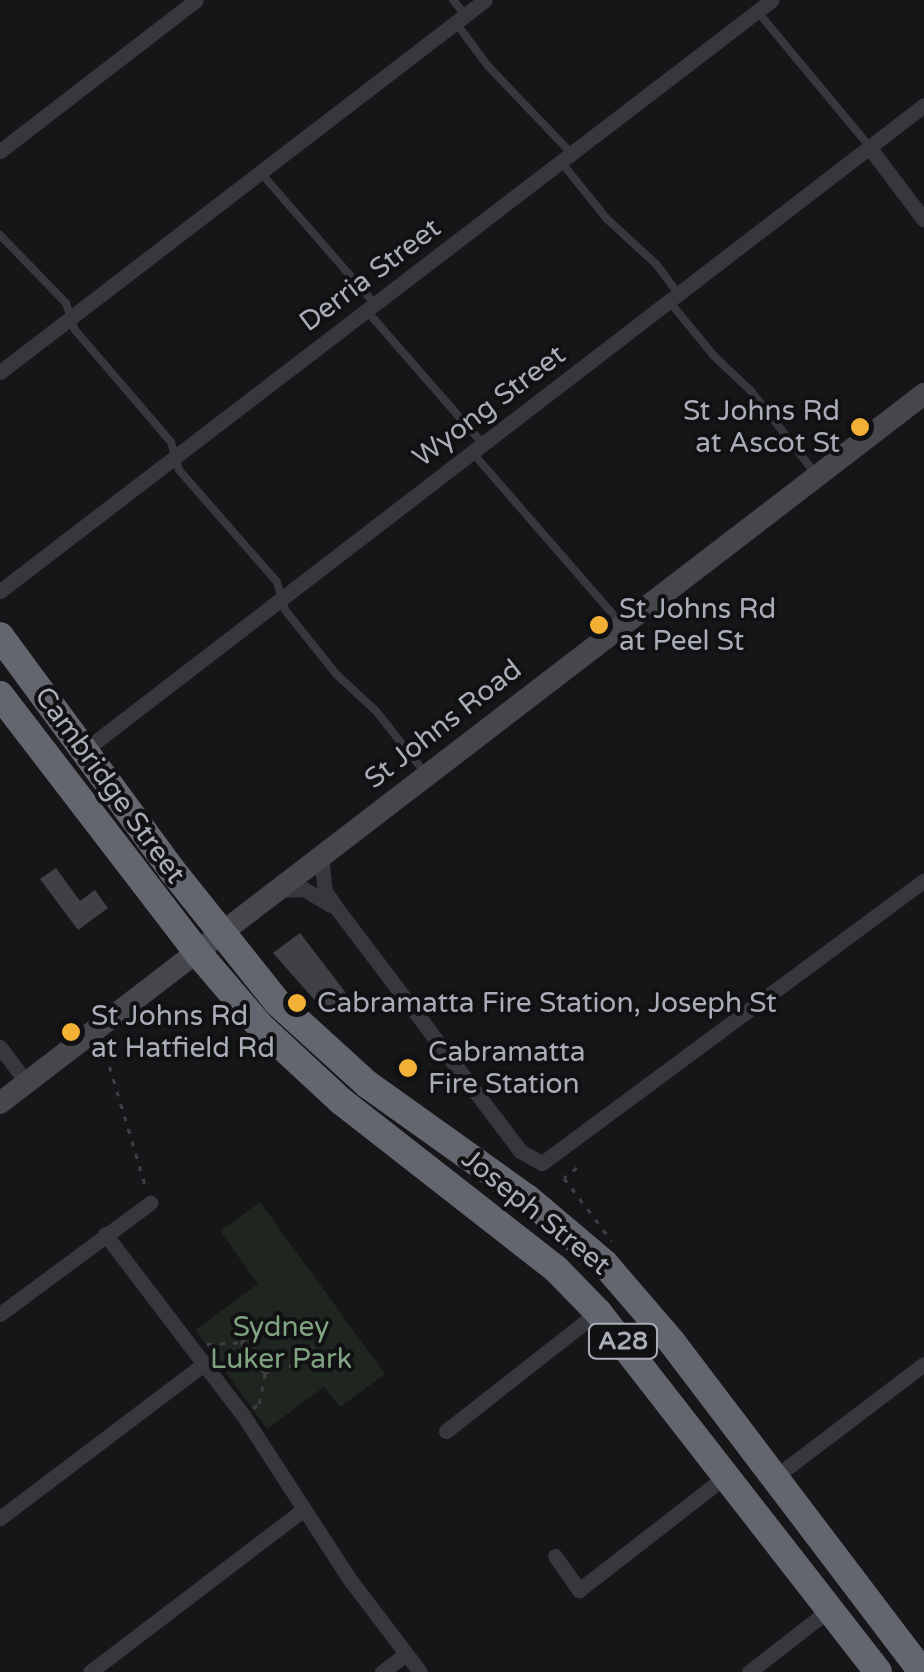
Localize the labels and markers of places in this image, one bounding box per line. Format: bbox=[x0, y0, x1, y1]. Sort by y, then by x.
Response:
place label: St Johns Rd at Ascot St bbox=[683, 394, 840, 460]
marker: St Johns Rd at Ascot St bbox=[849, 416, 871, 438]
place label: St Johns Rd at Peel St bbox=[619, 592, 776, 658]
marker: St Johns Rd at Peel St bbox=[588, 614, 610, 636]
place label: Cabramatta Fire Station, Joseph St bbox=[317, 986, 777, 1020]
marker: Cabramatta Fire Station, Joseph St bbox=[286, 992, 308, 1014]
place label: St Johns Rd at Hatfield Rd bbox=[91, 999, 275, 1065]
marker: St Johns Rd at Hatfield Rd bbox=[60, 1021, 82, 1043]
place label: Cabramatta Fire Station bbox=[428, 1035, 586, 1101]
marker: Cabramatta Fire Station bbox=[397, 1057, 419, 1079]

